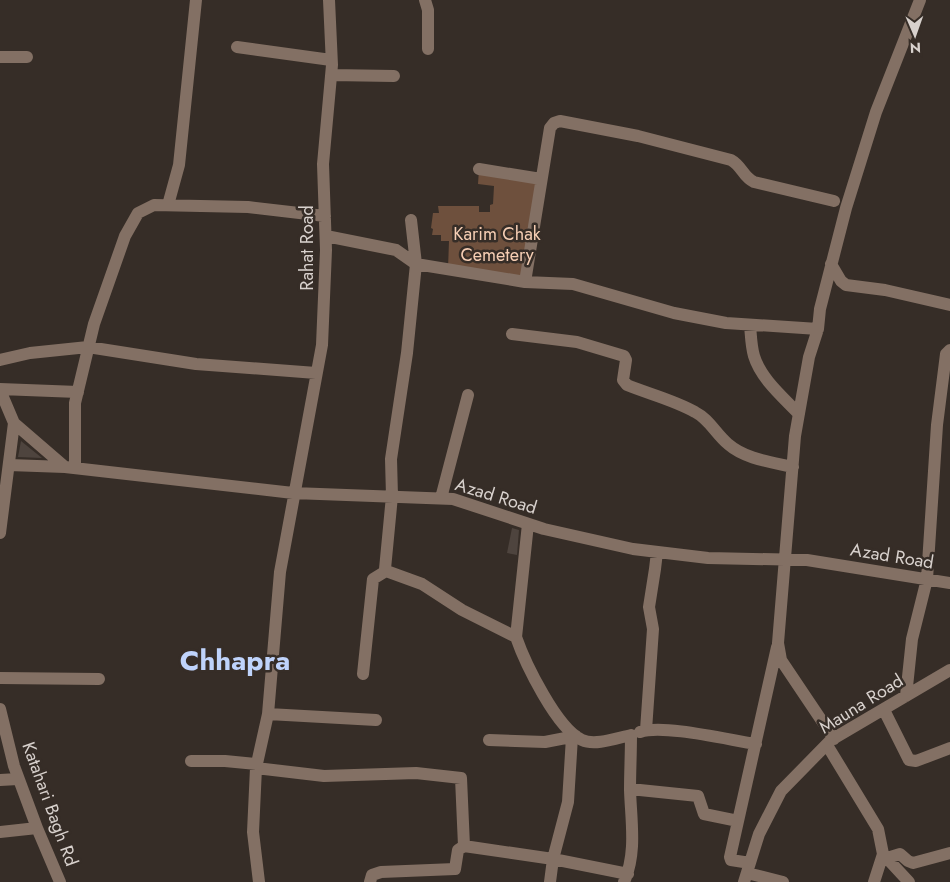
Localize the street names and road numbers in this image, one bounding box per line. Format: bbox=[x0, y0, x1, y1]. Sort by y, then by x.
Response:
street label: Rahat Road bbox=[294, 205, 320, 291]
street label: Azad Road bbox=[452, 471, 540, 521]
street label: Azad Road bbox=[848, 537, 936, 575]
street label: Mauna Road bbox=[814, 668, 908, 740]
street label: Katahari Bagh Rd bbox=[15, 738, 85, 870]

